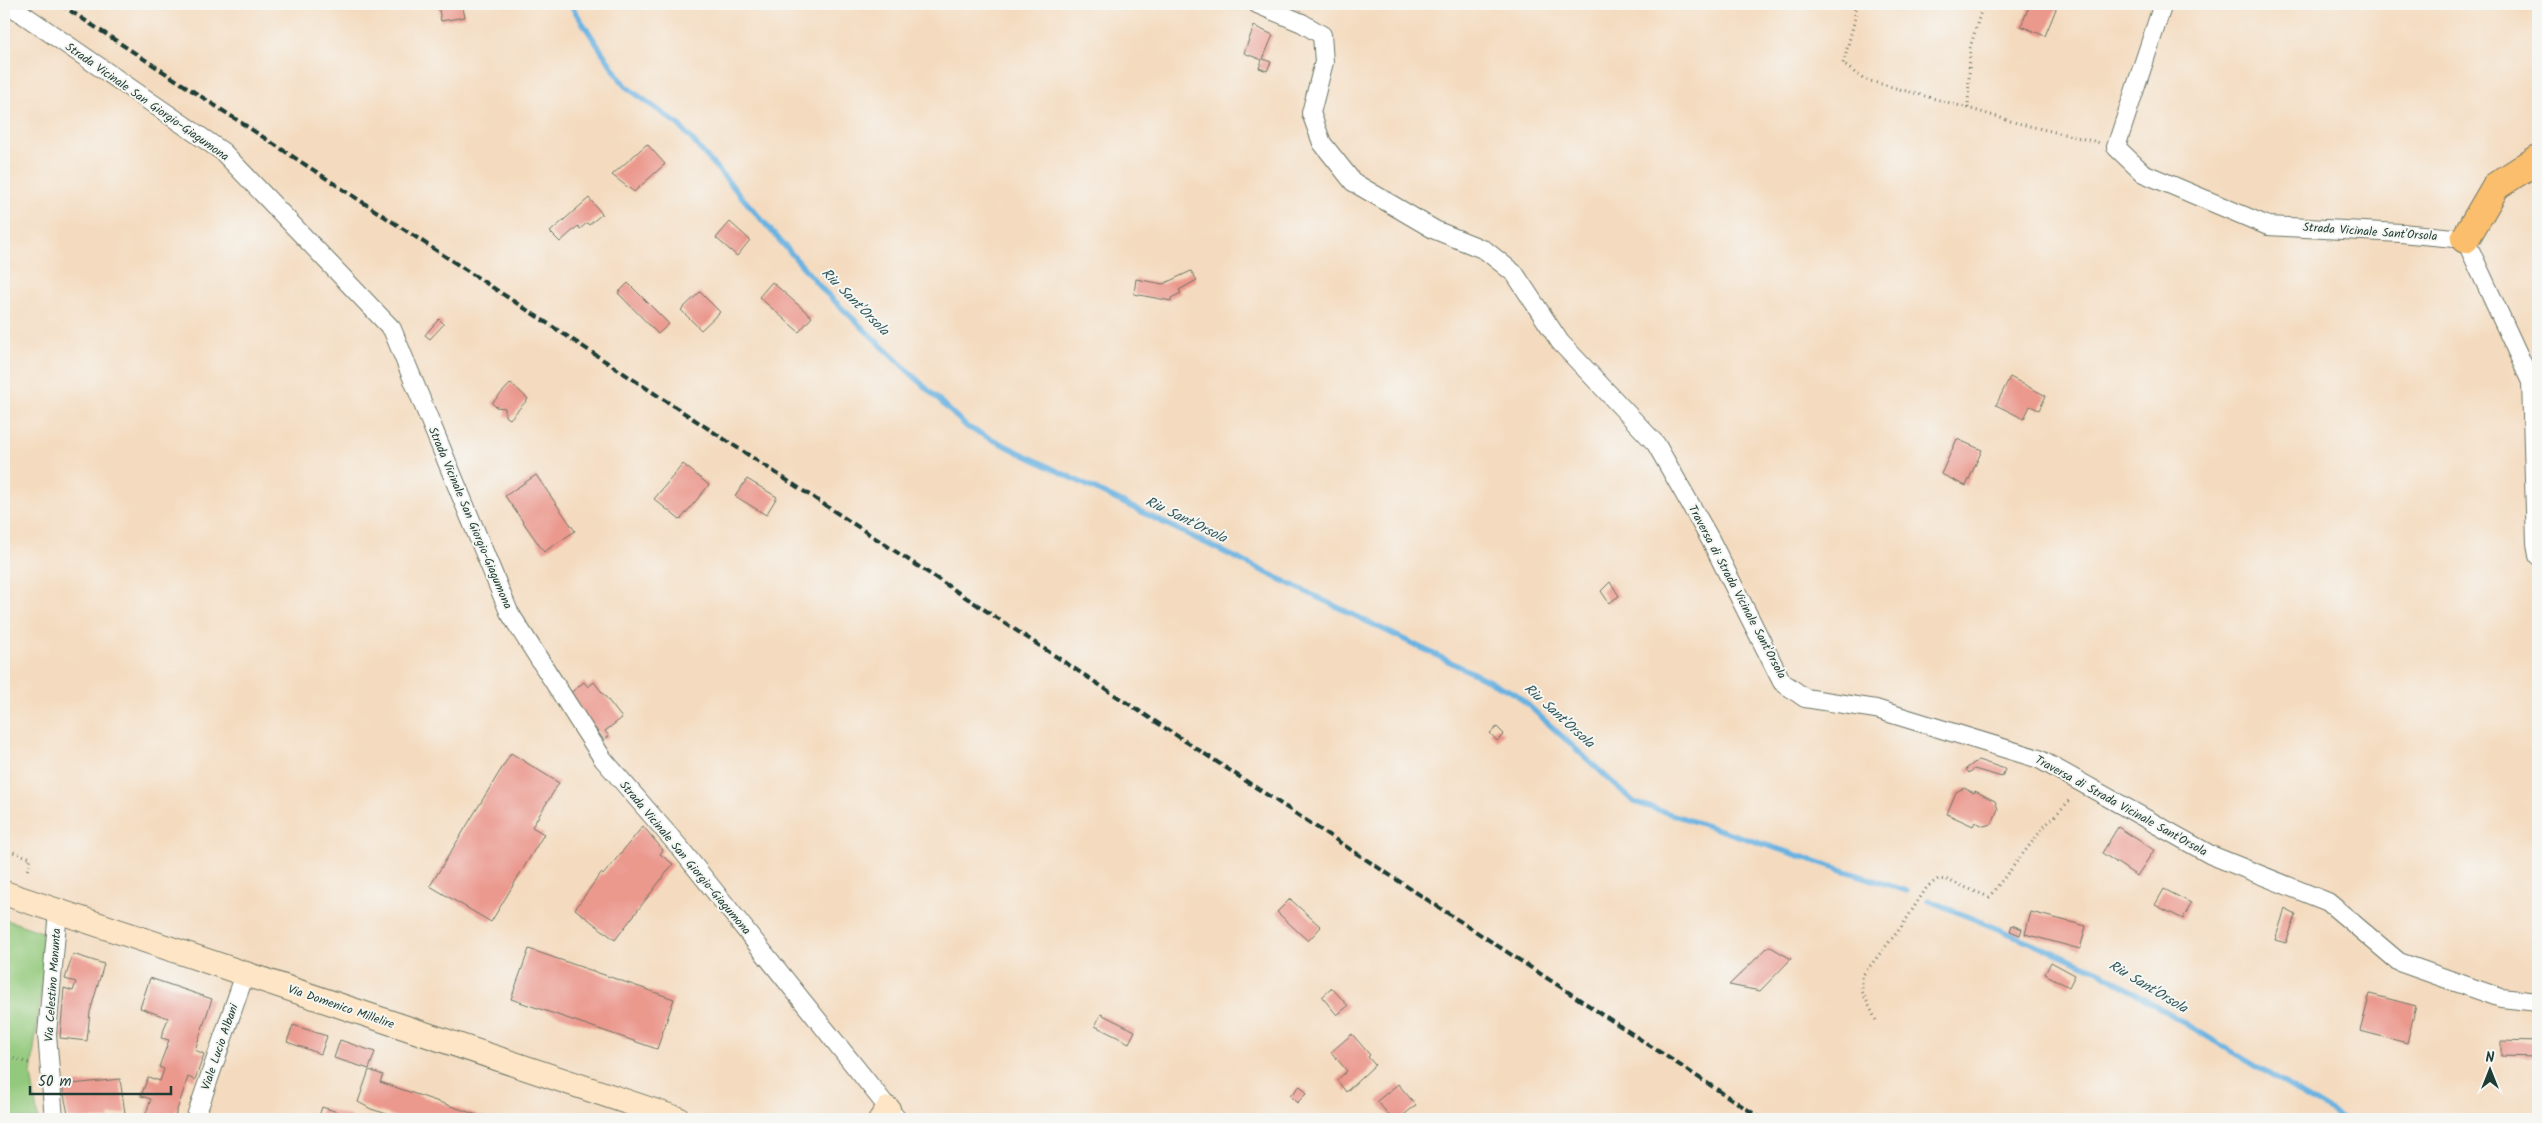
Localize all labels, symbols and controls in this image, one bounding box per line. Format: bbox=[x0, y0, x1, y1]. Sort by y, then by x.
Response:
street label: Strada Vicinale San Giorgio-Giagumona bbox=[61, 38, 233, 166]
street label: Strada Vicinale Sant'Orsola bbox=[2302, 218, 2438, 246]
water label: Riu Sant'Orsola bbox=[816, 263, 895, 342]
street label: Strada Vicinale San Giorgio-Giagumona bbox=[423, 424, 517, 612]
water label: Riu Sant'Orsola bbox=[1141, 491, 1232, 550]
street label: Traversa di Strada Vicinale Sant'Orsola bbox=[1683, 502, 1791, 683]
water label: Riu Sant'Orsola bbox=[1519, 678, 1600, 755]
street label: Traversa di Strada Vicinale Sant'Orsola bbox=[2031, 751, 2211, 862]
street label: Strada Vicinale San Giorgio-Giagumona bbox=[615, 777, 756, 940]
street label: Via Celestino Manunta bbox=[40, 927, 66, 1042]
water label: Riu Sant'Orsola bbox=[2104, 955, 2193, 1020]
street label: Via Domenico Millelire bbox=[285, 980, 397, 1034]
street label: Viale Lucio Albani bbox=[196, 1000, 244, 1093]
north arrow bbox=[2464, 1046, 2514, 1096]
text: N bbox=[2486, 1047, 2495, 1069]
scale bar bbox=[30, 1063, 171, 1095]
text: 50 m bbox=[38, 1070, 72, 1094]

